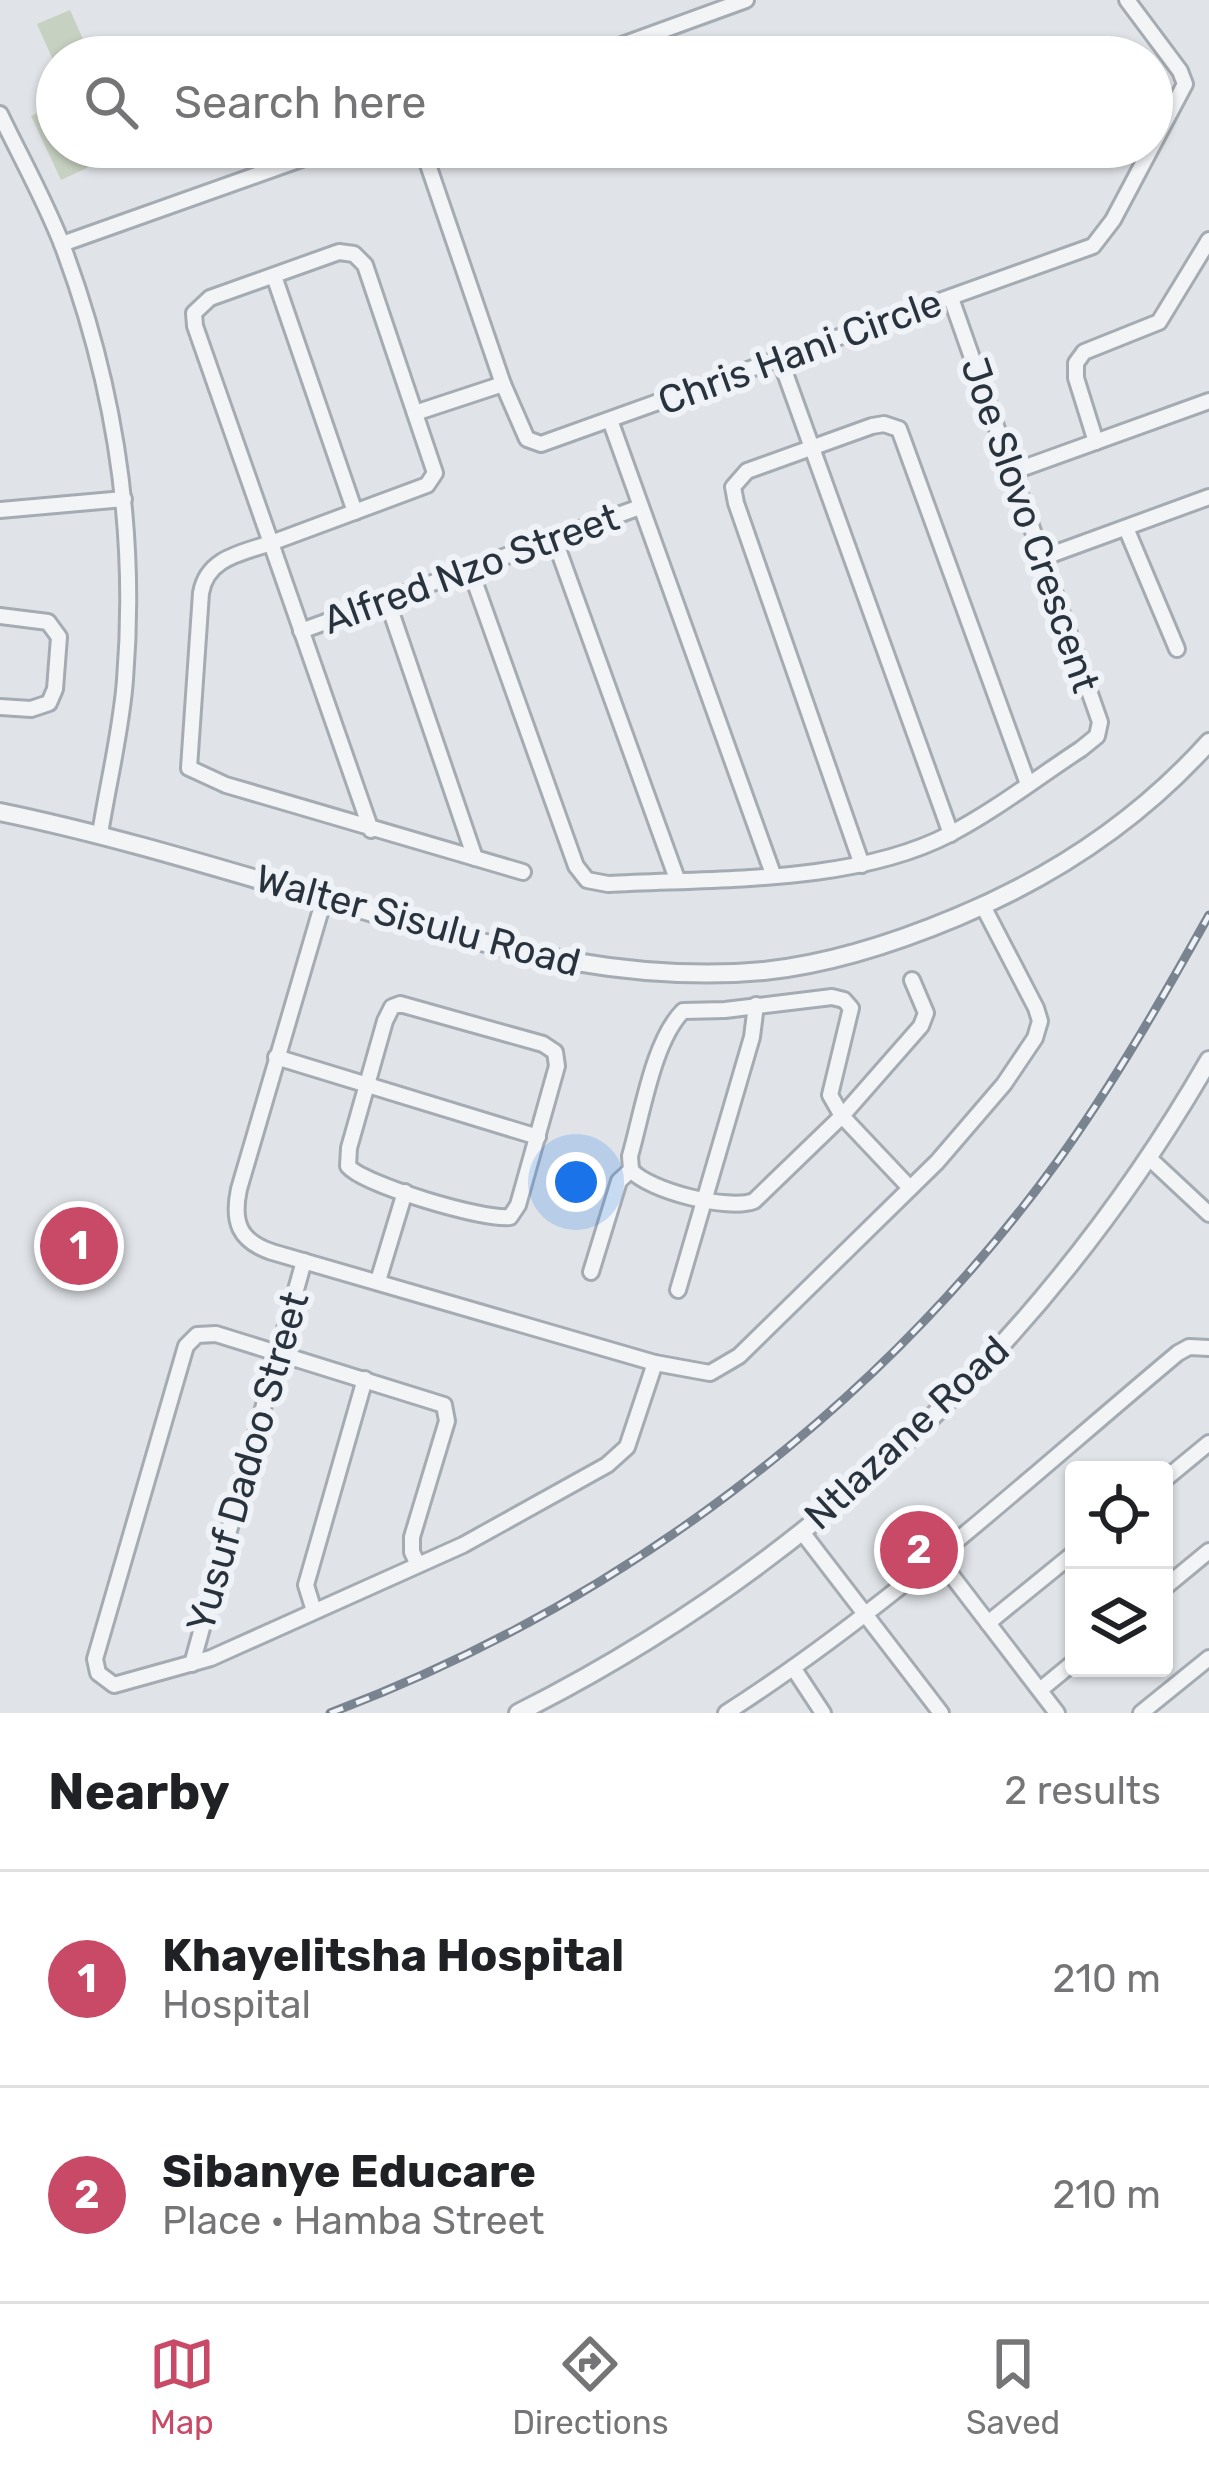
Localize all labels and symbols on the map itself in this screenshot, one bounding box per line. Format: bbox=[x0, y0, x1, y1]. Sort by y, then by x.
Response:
street label: Chris Hani Circle bbox=[652, 279, 948, 425]
street label: Joe Slovo Crescent bbox=[951, 352, 1109, 698]
street label: Alfred Nzo Street bbox=[317, 494, 625, 644]
street label: Walter Sisulu Road bbox=[251, 856, 585, 986]
your location bbox=[546, 1152, 606, 1212]
pin: 1 bbox=[40, 1201, 118, 1291]
street label: Yusuf Dadoo Street bbox=[177, 1287, 319, 1637]
street label: Ntlazane Road bbox=[795, 1327, 1019, 1539]
pin: 2 bbox=[880, 1505, 958, 1595]

